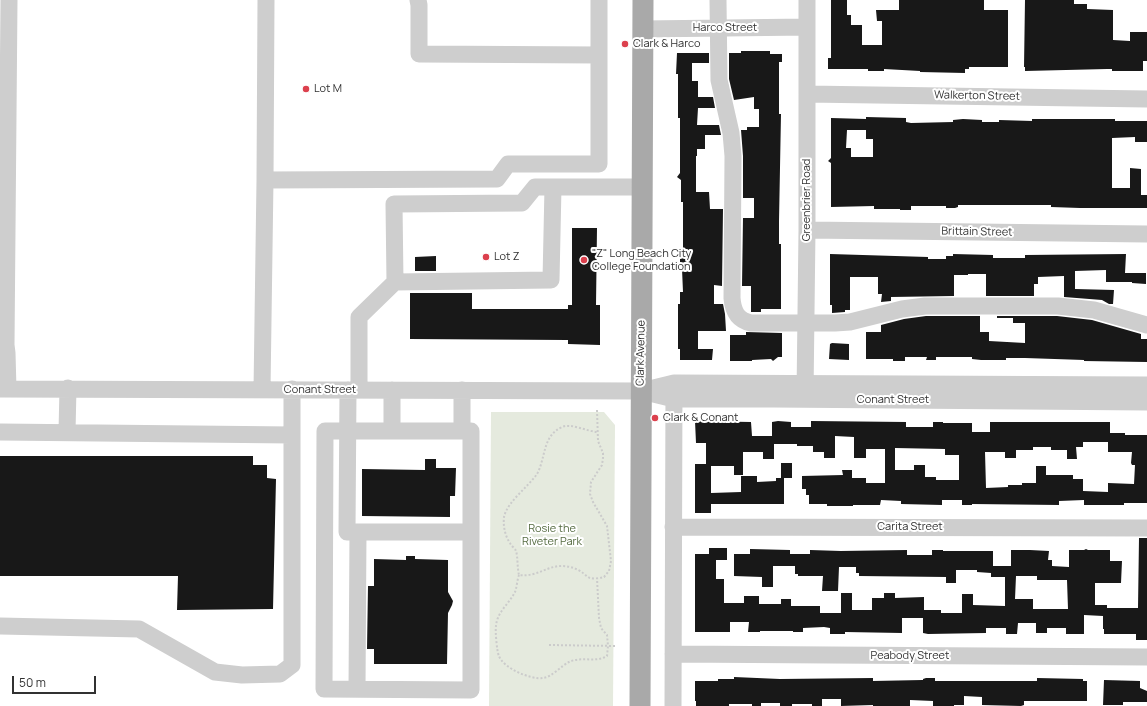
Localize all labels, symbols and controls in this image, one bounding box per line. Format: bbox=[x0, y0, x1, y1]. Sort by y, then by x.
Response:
street label: Harco Street bbox=[693, 21, 757, 35]
place label: Clark & Harco bbox=[633, 37, 700, 51]
marker: Clark & Harco bbox=[620, 39, 630, 49]
place label: Lot M bbox=[314, 82, 342, 96]
marker: Lot M bbox=[301, 84, 311, 94]
street label: Walkerton Street bbox=[934, 89, 1020, 103]
street label: Greenbrier Road bbox=[800, 159, 814, 241]
street label: Brittain Street bbox=[941, 225, 1013, 239]
place label: "Z" Long Beach City College Foundation bbox=[592, 247, 691, 273]
place label: Lot Z bbox=[494, 250, 519, 264]
marker: Lot Z bbox=[481, 252, 491, 262]
marker: "Z" Long Beach City College Foundation bbox=[579, 255, 589, 265]
street label: Clark Avenue bbox=[634, 320, 648, 386]
street label: Conant Street bbox=[284, 383, 356, 397]
street label: Conant Street bbox=[857, 393, 929, 407]
place label: Clark & Conant bbox=[663, 411, 738, 425]
marker: Clark & Conant bbox=[650, 413, 660, 423]
street label: Carita Street bbox=[877, 520, 943, 534]
park label: Rosie the Riveter Park bbox=[522, 522, 582, 548]
street label: Peabody Street bbox=[871, 649, 949, 663]
scale bar bbox=[14, 668, 98, 694]
text: 50 m bbox=[19, 674, 46, 691]

